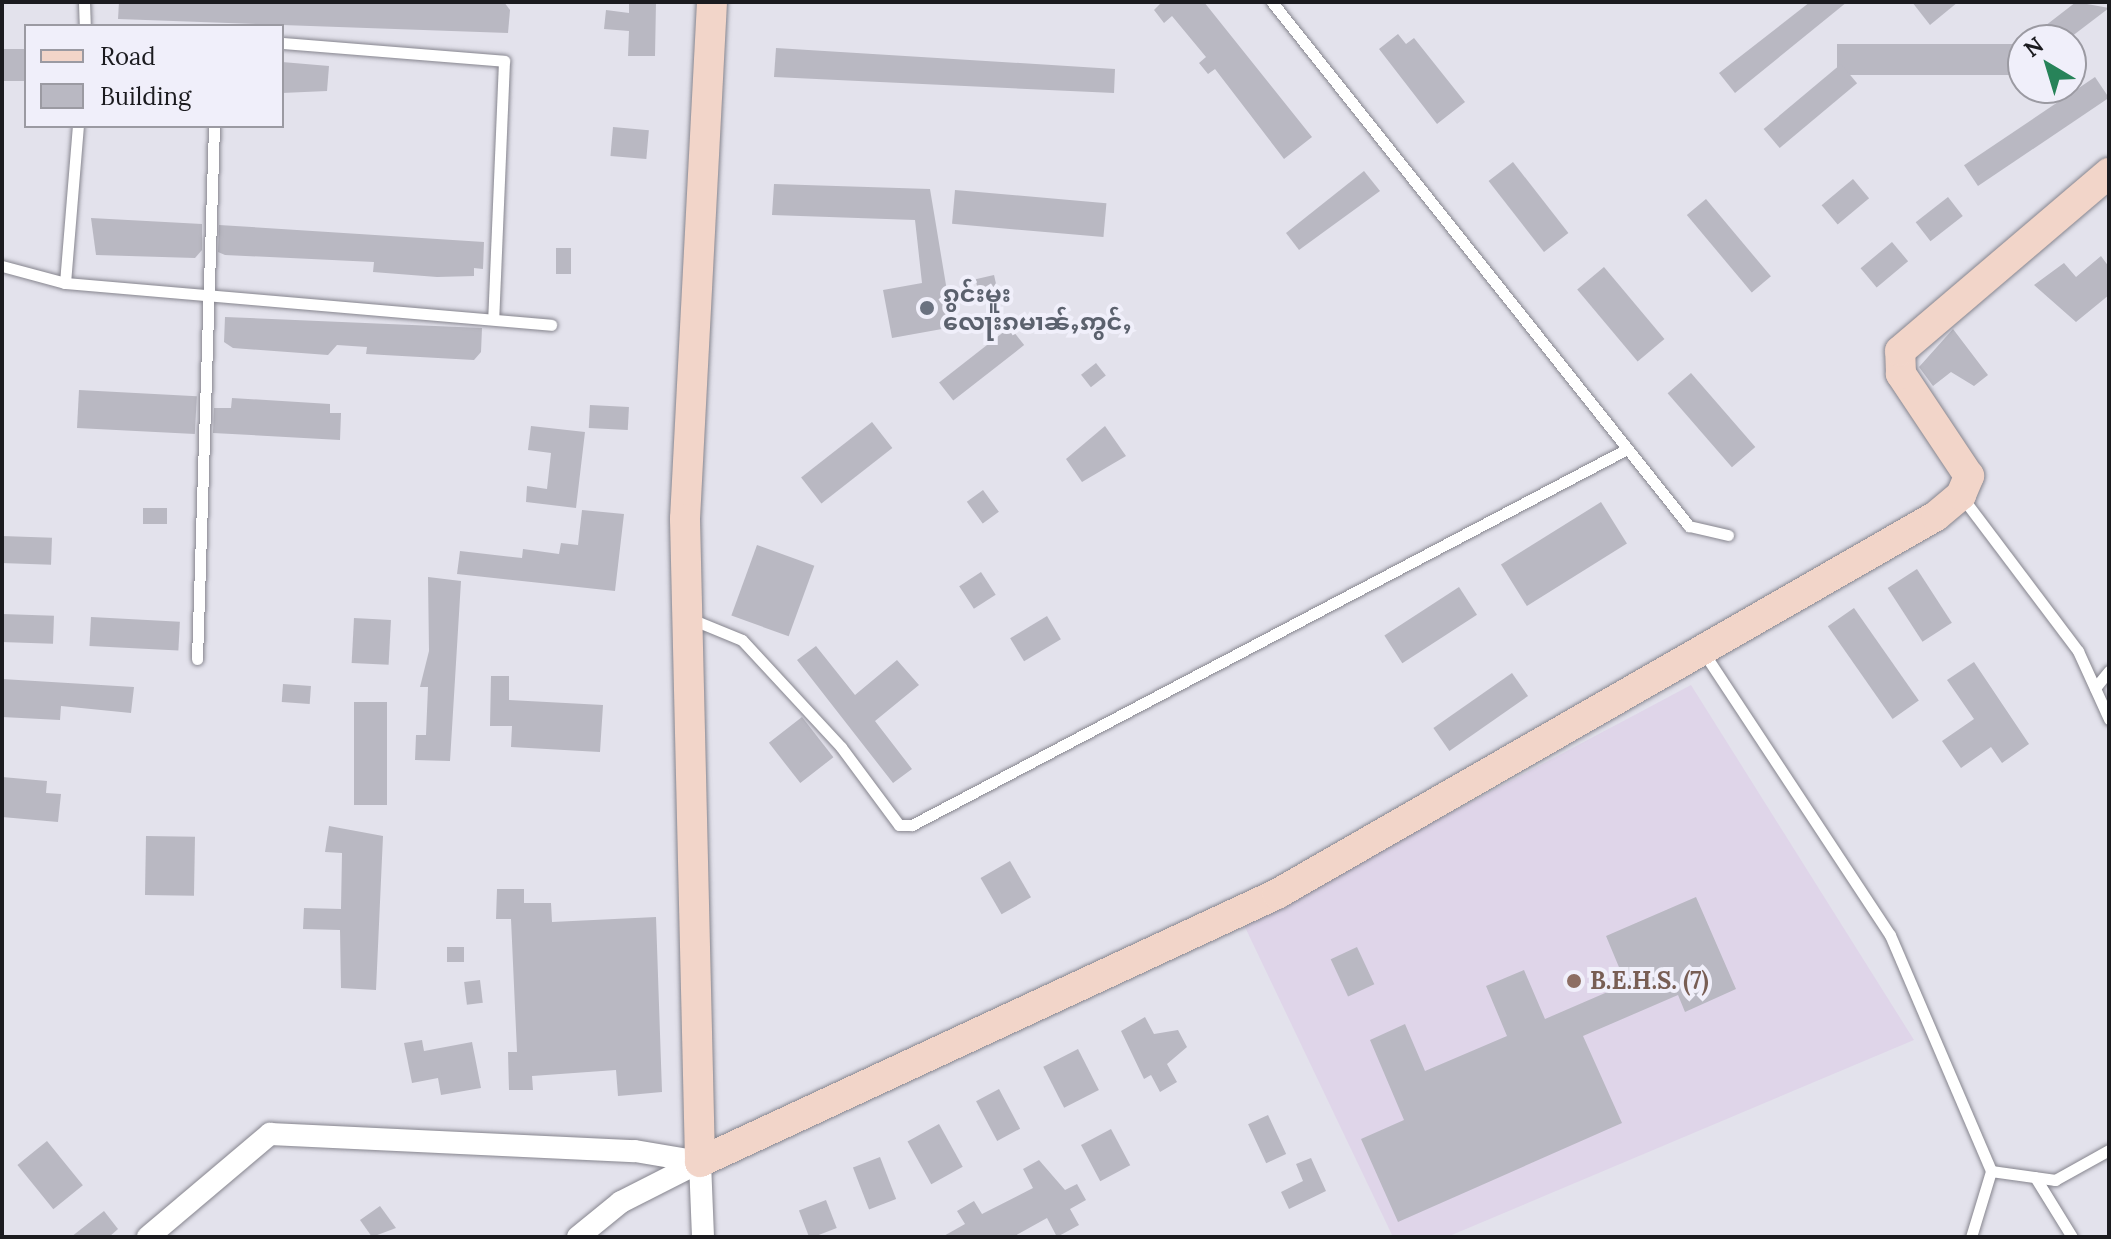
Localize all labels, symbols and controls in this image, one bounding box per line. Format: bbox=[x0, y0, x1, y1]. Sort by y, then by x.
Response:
legend bbox=[24, 24, 284, 128]
north arrow bbox=[2007, 24, 2087, 104]
text: N bbox=[2018, 30, 2049, 63]
text: Road bbox=[100, 41, 156, 72]
text: Building bbox=[100, 81, 191, 112]
place label: ၵွင်းမူး လေႃးၵမၢၼ်ႇဢွင်ႇ bbox=[943, 280, 1132, 336]
marker: ၵွင်းမူး လေႃးၵမၢၼ်ႇဢွင်ႇ bbox=[918, 299, 936, 317]
place label: B.E.H.S. (7) bbox=[1590, 967, 1709, 995]
marker: B.E.H.S. (7) bbox=[1565, 972, 1583, 990]

